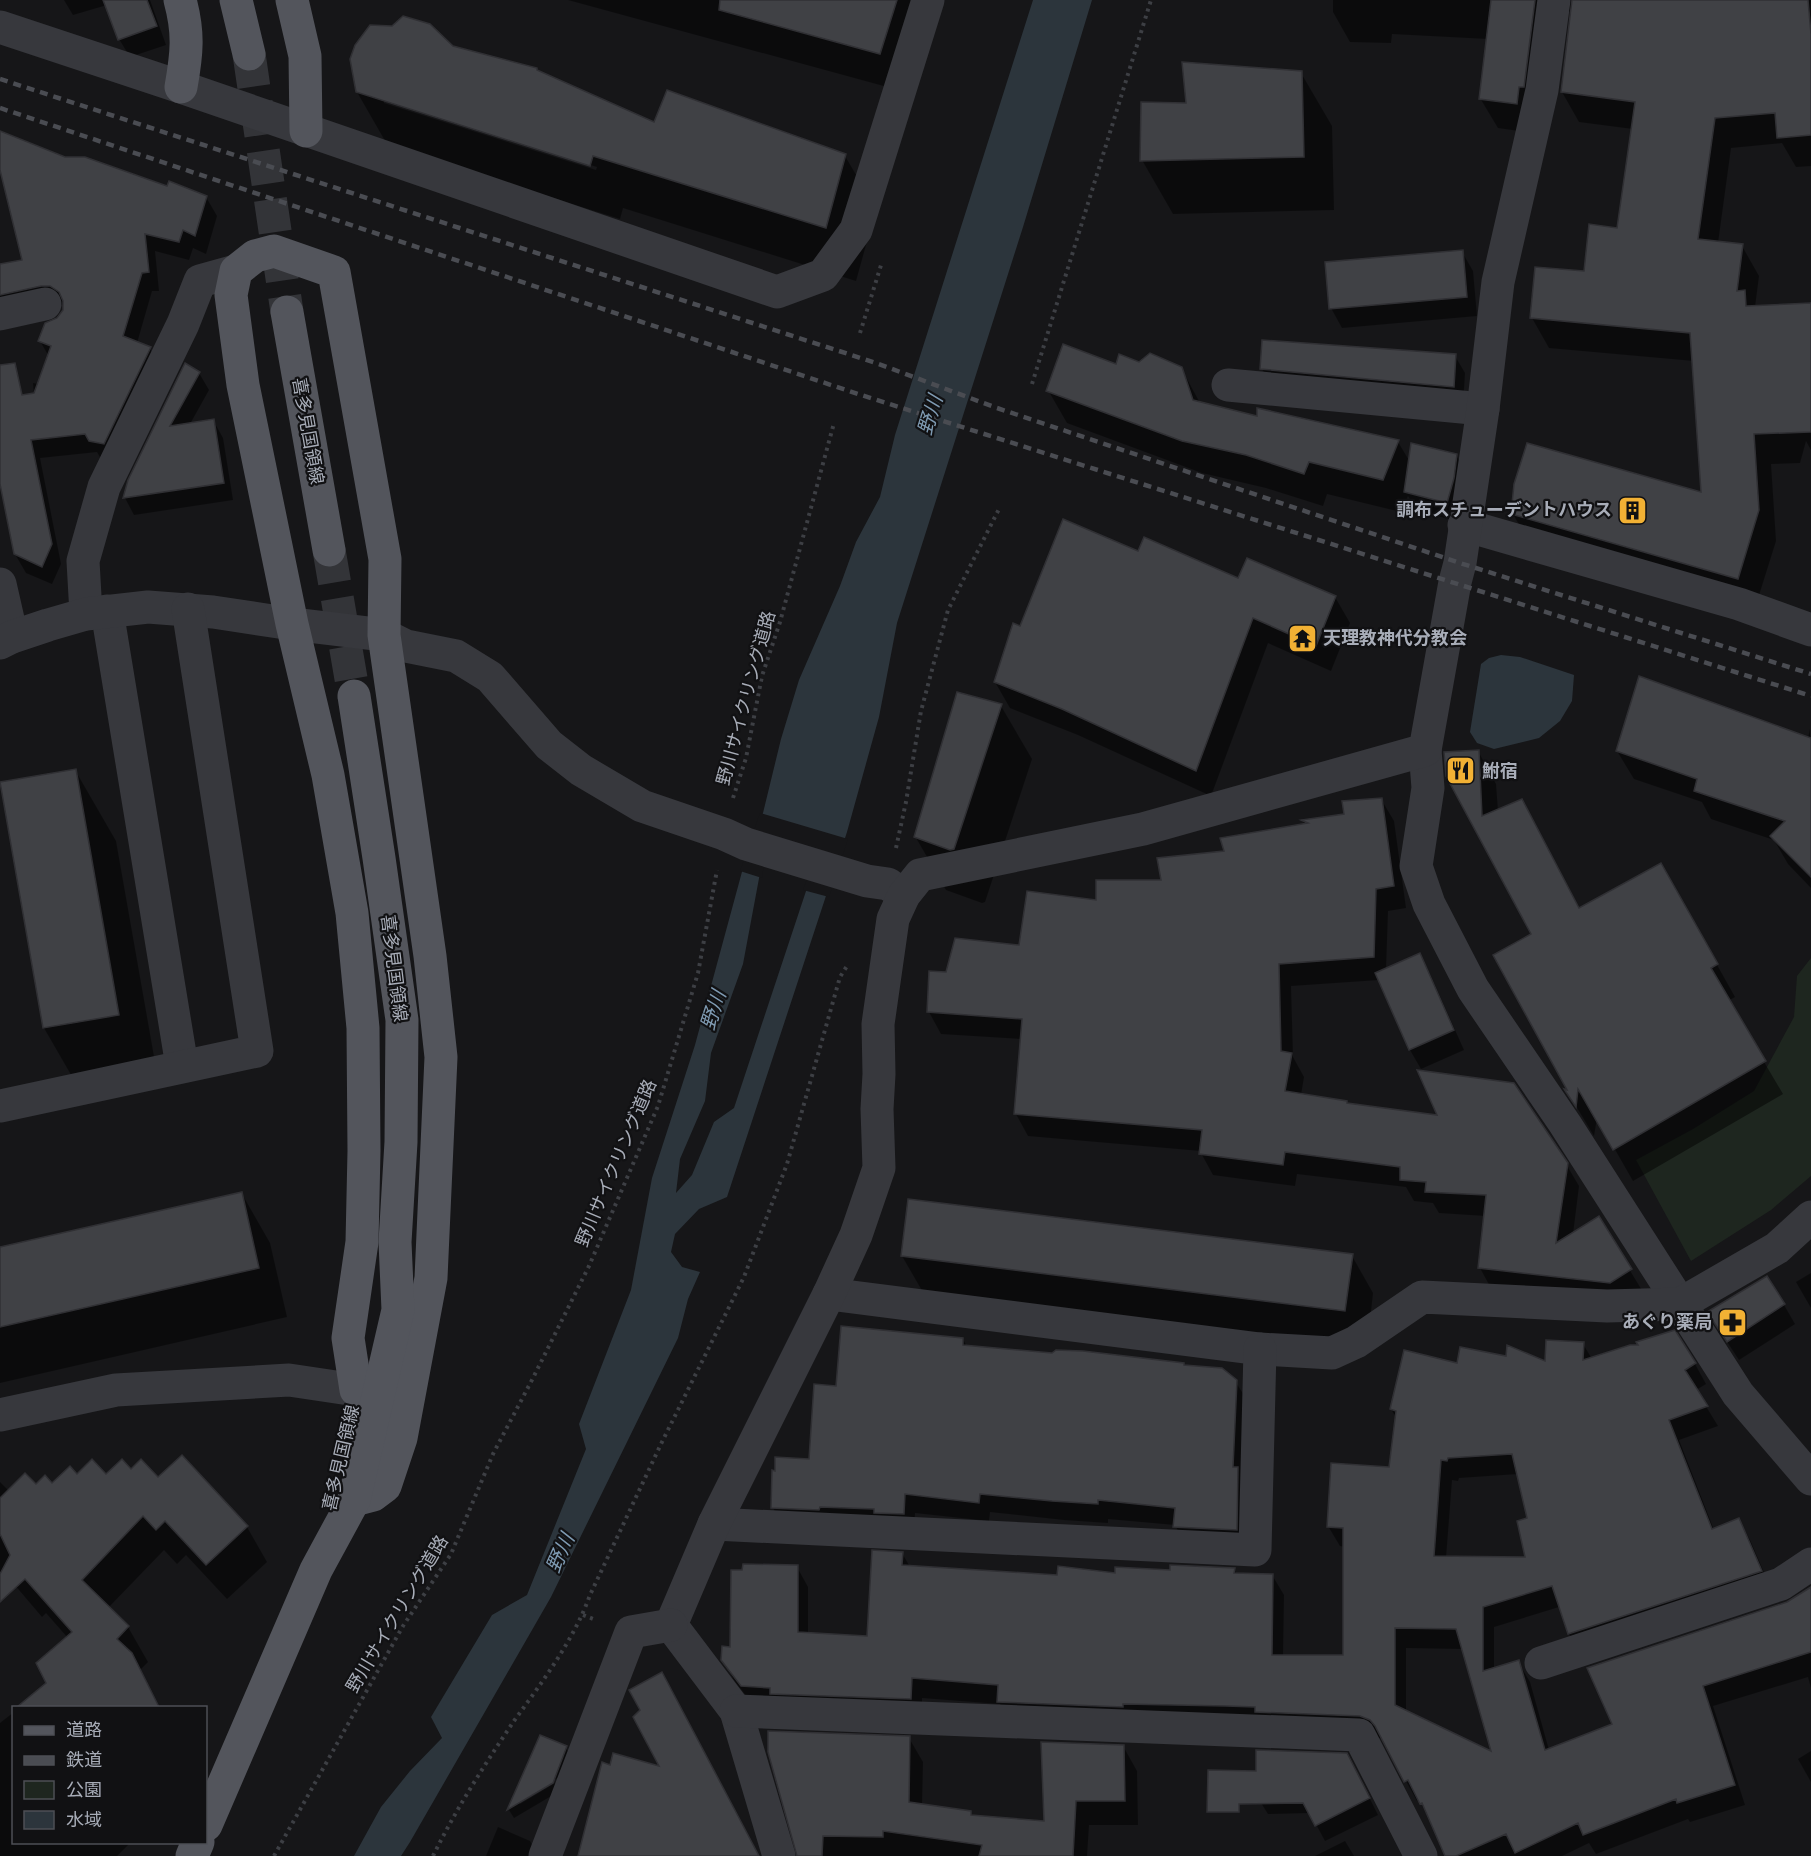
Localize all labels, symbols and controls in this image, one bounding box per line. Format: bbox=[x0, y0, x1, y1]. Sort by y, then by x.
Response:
street label: 喜多見国領線 bbox=[288, 376, 329, 486]
water label: 野川 bbox=[911, 390, 949, 438]
building icon: 調布スチューデントハウス bbox=[1617, 494, 1649, 526]
place label: 調布スチューデントハウス bbox=[1396, 498, 1612, 521]
street label: 野川サイクリング道路 bbox=[711, 608, 780, 788]
temple icon: 天理教神代分教会 bbox=[1286, 622, 1318, 654]
place label: 天理教神代分教会 bbox=[1323, 626, 1467, 649]
restaurant icon: 鮒宿 bbox=[1445, 755, 1477, 787]
place label: 鮒宿 bbox=[1482, 759, 1518, 782]
street label: 喜多見国領線 bbox=[377, 913, 412, 1023]
water label: 野川 bbox=[694, 985, 732, 1033]
street label: 野川サイクリング道路 bbox=[570, 1076, 661, 1250]
pharmacy icon: あぐり薬局 bbox=[1717, 1306, 1749, 1338]
place label: あぐり薬局 bbox=[1622, 1310, 1712, 1333]
street label: 喜多見国領線 bbox=[317, 1403, 364, 1513]
water label: 野川 bbox=[539, 1527, 581, 1577]
street label: 野川サイクリング道路 bbox=[340, 1531, 453, 1697]
legend bbox=[12, 1706, 207, 1844]
text: 道路 bbox=[66, 1718, 102, 1741]
text: 鉄道 bbox=[66, 1748, 102, 1771]
text: 公園 bbox=[66, 1778, 102, 1801]
text: 水域 bbox=[66, 1808, 102, 1831]

